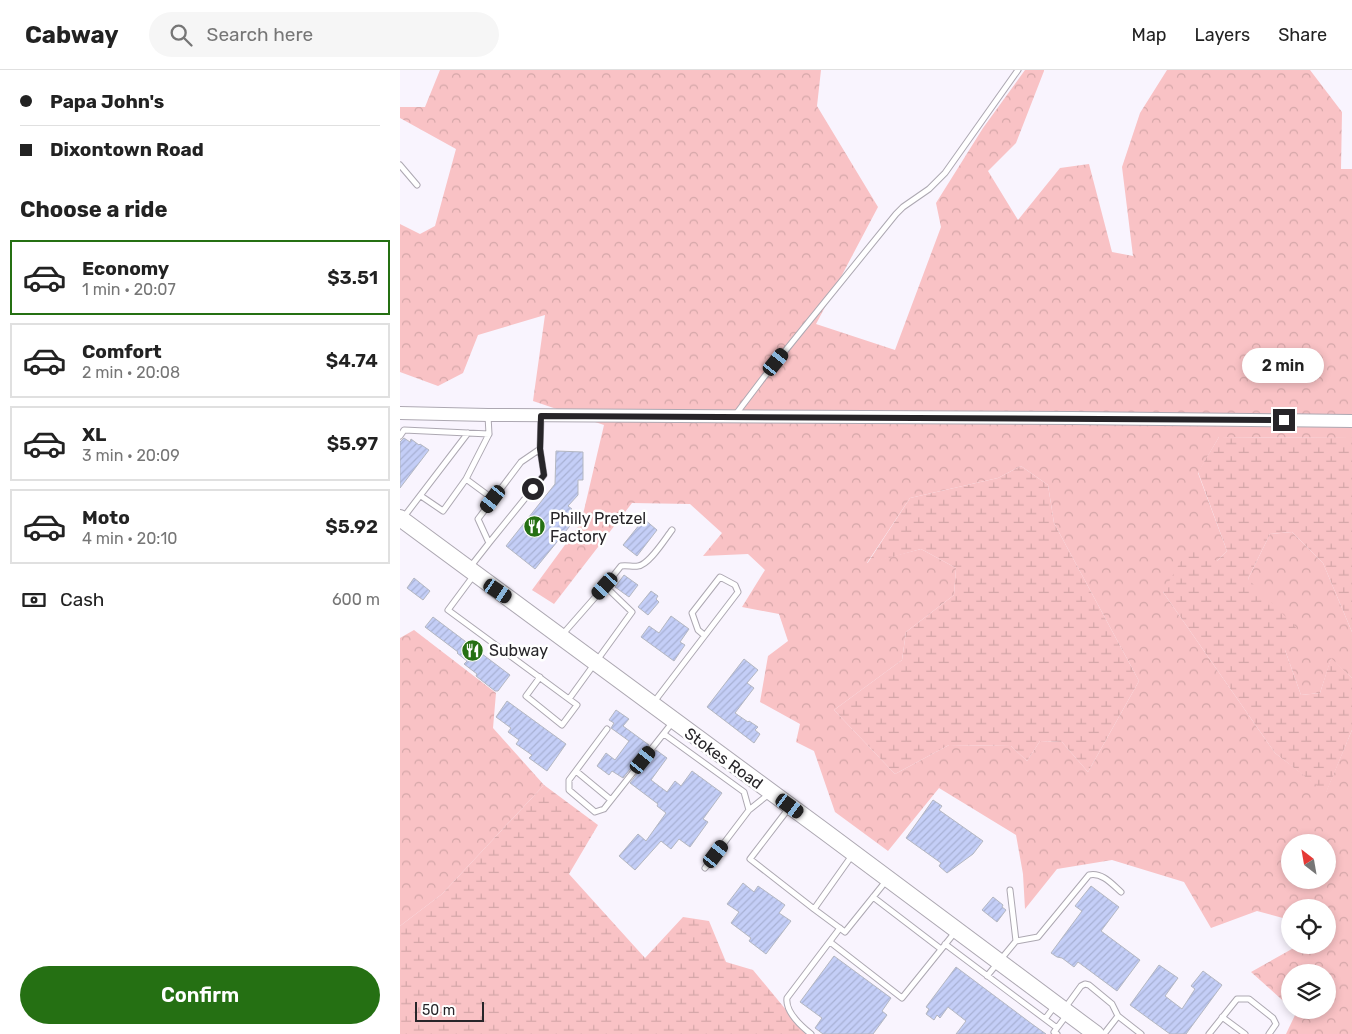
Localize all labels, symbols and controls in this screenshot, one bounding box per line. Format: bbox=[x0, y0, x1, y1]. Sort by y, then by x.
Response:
search box bbox=[149, 12, 499, 57]
text: Cabway bbox=[25, 21, 119, 49]
icon: search bbox=[167, 21, 195, 49]
text: Search here bbox=[207, 23, 313, 46]
text: Map bbox=[1132, 24, 1167, 46]
text: Layers bbox=[1195, 24, 1250, 46]
text: Share bbox=[1278, 24, 1327, 46]
text: Papa John's bbox=[50, 90, 164, 113]
text: Dixontown Road bbox=[50, 138, 204, 161]
text: Choose a ride bbox=[20, 196, 167, 223]
icon: car bbox=[22, 255, 67, 300]
text: Economy bbox=[82, 257, 169, 280]
text: $3.51 bbox=[327, 266, 378, 289]
text: 1 min · 20:07 bbox=[82, 280, 176, 299]
icon: car bbox=[22, 338, 67, 383]
text: Comfort bbox=[82, 340, 162, 363]
car bbox=[760, 346, 791, 378]
callout: 2 min bbox=[1243, 348, 1325, 382]
text: $4.74 bbox=[326, 349, 378, 372]
text: 2 min bbox=[1262, 356, 1304, 375]
text: 2 min · 20:08 bbox=[82, 363, 180, 382]
route end bbox=[1273, 409, 1295, 431]
icon: car bbox=[22, 421, 67, 466]
text: XL bbox=[82, 423, 106, 446]
text: $5.97 bbox=[327, 432, 378, 455]
text: 3 min · 20:09 bbox=[82, 446, 180, 465]
route start bbox=[522, 478, 544, 500]
car bbox=[477, 483, 508, 515]
icon: car bbox=[22, 504, 67, 549]
text: Moto bbox=[82, 506, 130, 529]
place label: Philly Pretzel Factory bbox=[550, 509, 646, 546]
text: $5.92 bbox=[325, 515, 378, 538]
restaurant icon: Philly Pretzel Factory bbox=[522, 515, 546, 539]
text: 4 min · 20:10 bbox=[82, 529, 177, 548]
car bbox=[589, 570, 620, 602]
car bbox=[481, 576, 514, 606]
icon: cash bbox=[20, 586, 48, 614]
text: Cash bbox=[60, 588, 104, 611]
text: 600 m bbox=[332, 590, 380, 609]
restaurant icon: Subway bbox=[461, 638, 485, 662]
place label: Subway bbox=[489, 641, 548, 660]
street label: Stokes Road bbox=[681, 724, 767, 793]
car bbox=[627, 744, 658, 776]
car bbox=[773, 791, 806, 821]
north arrow bbox=[1281, 834, 1336, 889]
map controls bbox=[1281, 834, 1336, 1019]
car bbox=[700, 838, 731, 870]
button: locate bbox=[1281, 899, 1336, 954]
button: layers bbox=[1281, 964, 1336, 1019]
button: Confirm bbox=[20, 966, 380, 1024]
scale bar bbox=[415, 999, 484, 1022]
text: 50 m bbox=[422, 1002, 455, 1019]

